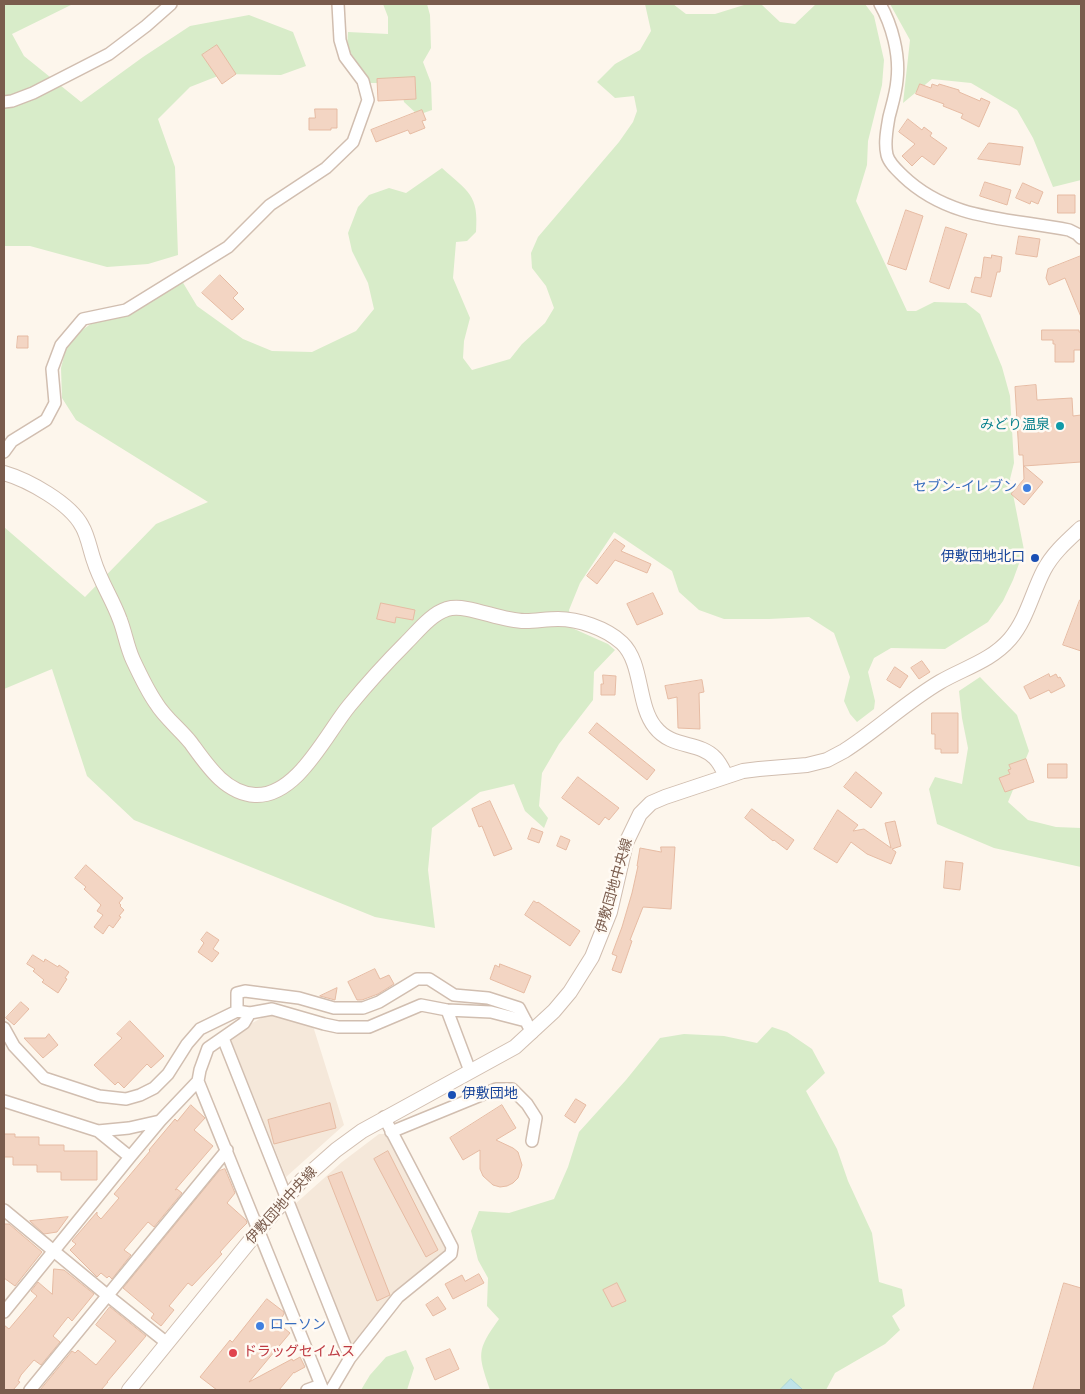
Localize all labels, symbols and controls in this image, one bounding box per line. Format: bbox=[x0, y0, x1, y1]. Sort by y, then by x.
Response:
place label: みどり温泉 bbox=[980, 418, 1050, 434]
marker: みどり温泉 bbox=[1054, 420, 1066, 432]
place label: セブン-イレブン bbox=[913, 480, 1017, 496]
marker: セブン-イレブン bbox=[1021, 482, 1033, 494]
place label: 伊敷団地北口 bbox=[941, 550, 1025, 566]
marker: 伊敷団地北口 bbox=[1029, 552, 1041, 564]
street label: 伊敷団地中央線 bbox=[593, 837, 637, 935]
place label: 伊敷団地 bbox=[462, 1087, 518, 1103]
marker: 伊敷団地 bbox=[446, 1089, 458, 1101]
street label: 伊敷団地中央線 bbox=[243, 1164, 321, 1248]
place label: ローソン bbox=[270, 1318, 326, 1334]
marker: ローソン bbox=[254, 1320, 266, 1332]
place label: ドラッグセイムス bbox=[243, 1345, 355, 1361]
marker: ドラッグセイムス bbox=[227, 1347, 239, 1359]

